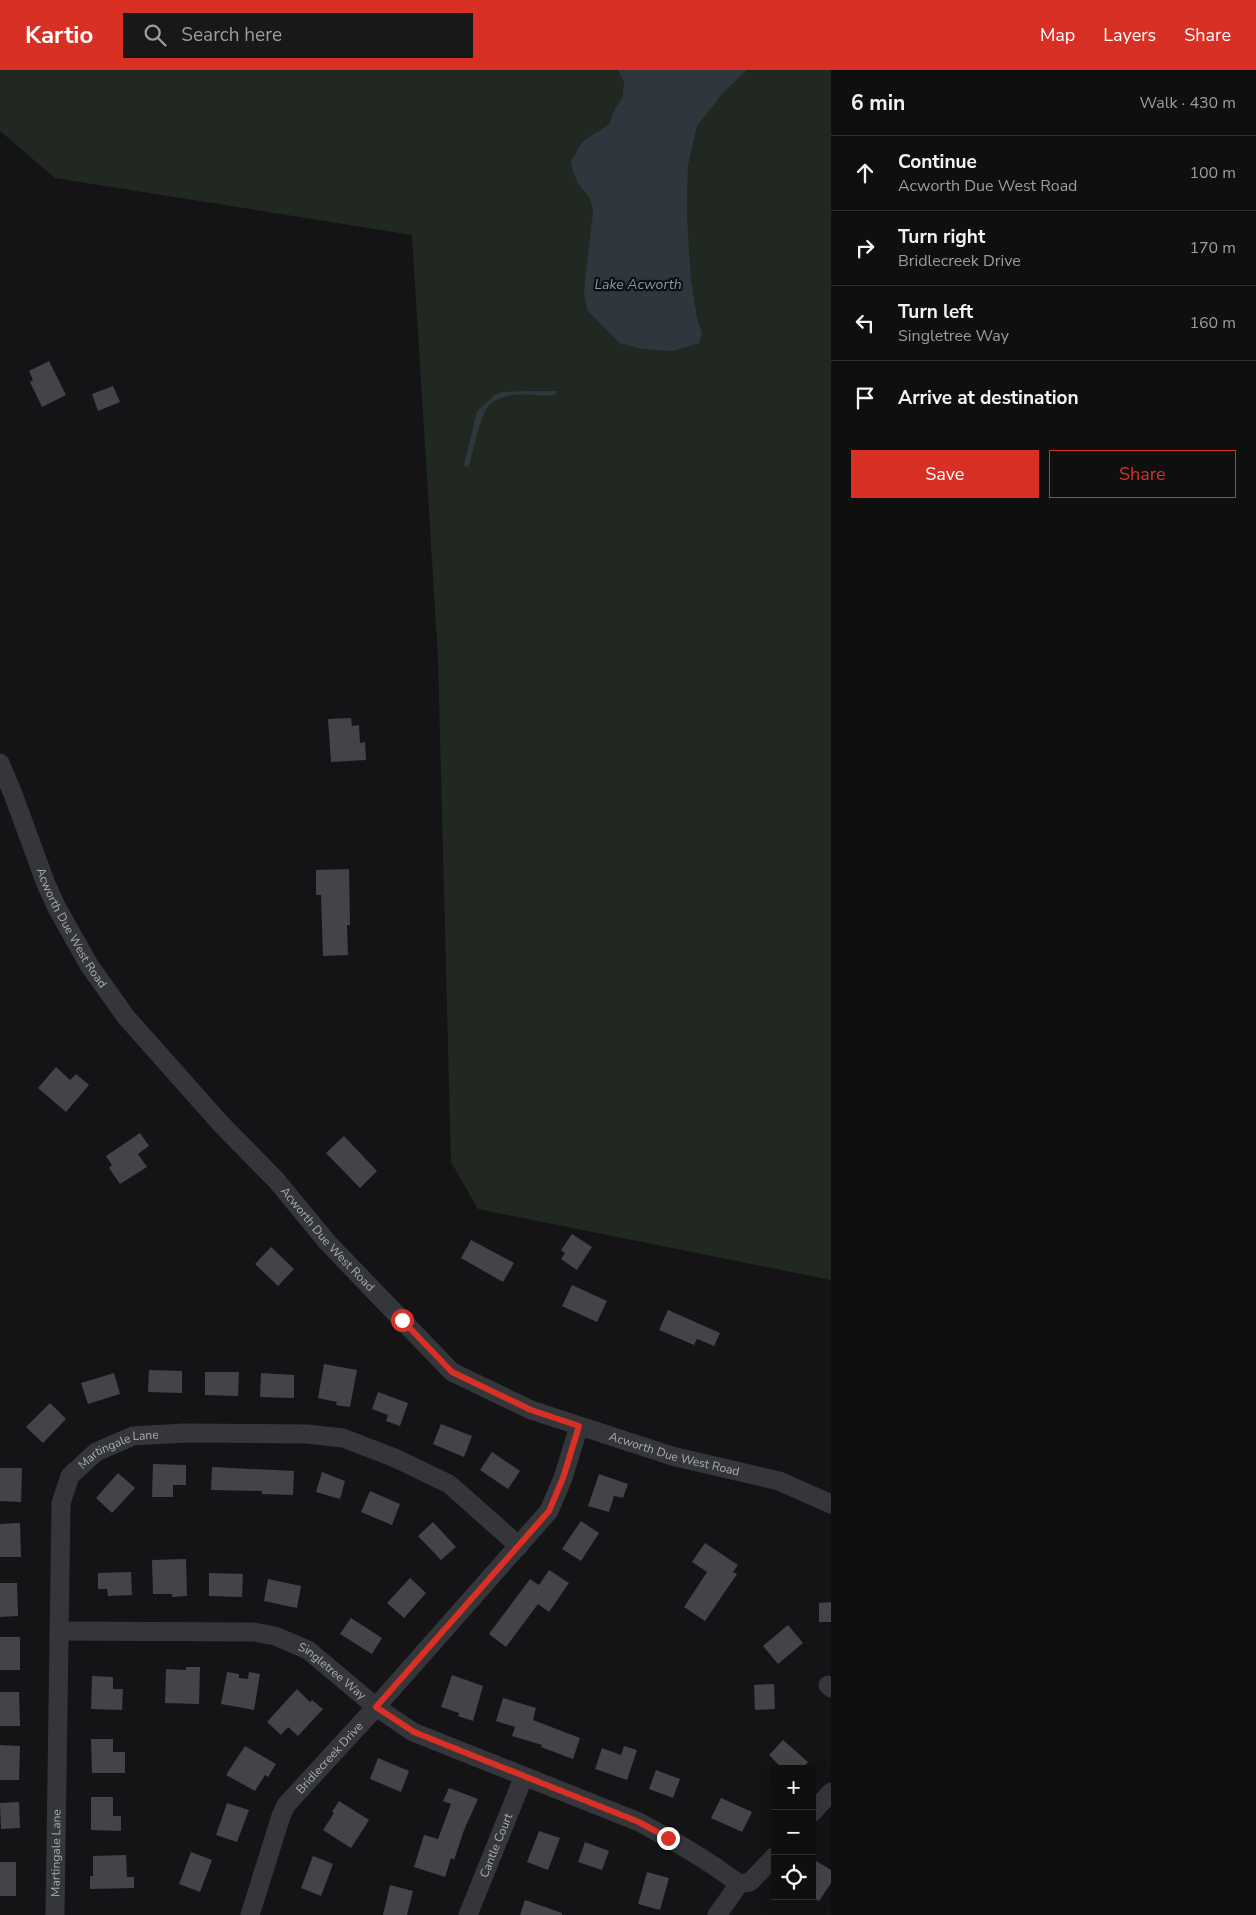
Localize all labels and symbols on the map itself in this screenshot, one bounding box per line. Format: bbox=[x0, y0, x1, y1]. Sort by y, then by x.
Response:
water label: Lake Acworth bbox=[594, 275, 682, 294]
street label: Acworth Due West Road bbox=[33, 865, 111, 991]
street label: Acworth Due West Road bbox=[277, 1183, 378, 1295]
route start bbox=[391, 1309, 414, 1332]
street label: Martingale Lane bbox=[75, 1427, 159, 1473]
street label: Acworth Due West Road bbox=[607, 1428, 741, 1480]
street label: Singletree Way bbox=[296, 1639, 370, 1704]
street label: Bridlecreek Drive bbox=[292, 1718, 367, 1797]
street label: Martingale Lane bbox=[47, 1809, 65, 1897]
street label: Cantle Court bbox=[476, 1810, 516, 1880]
route end bbox=[657, 1827, 680, 1850]

